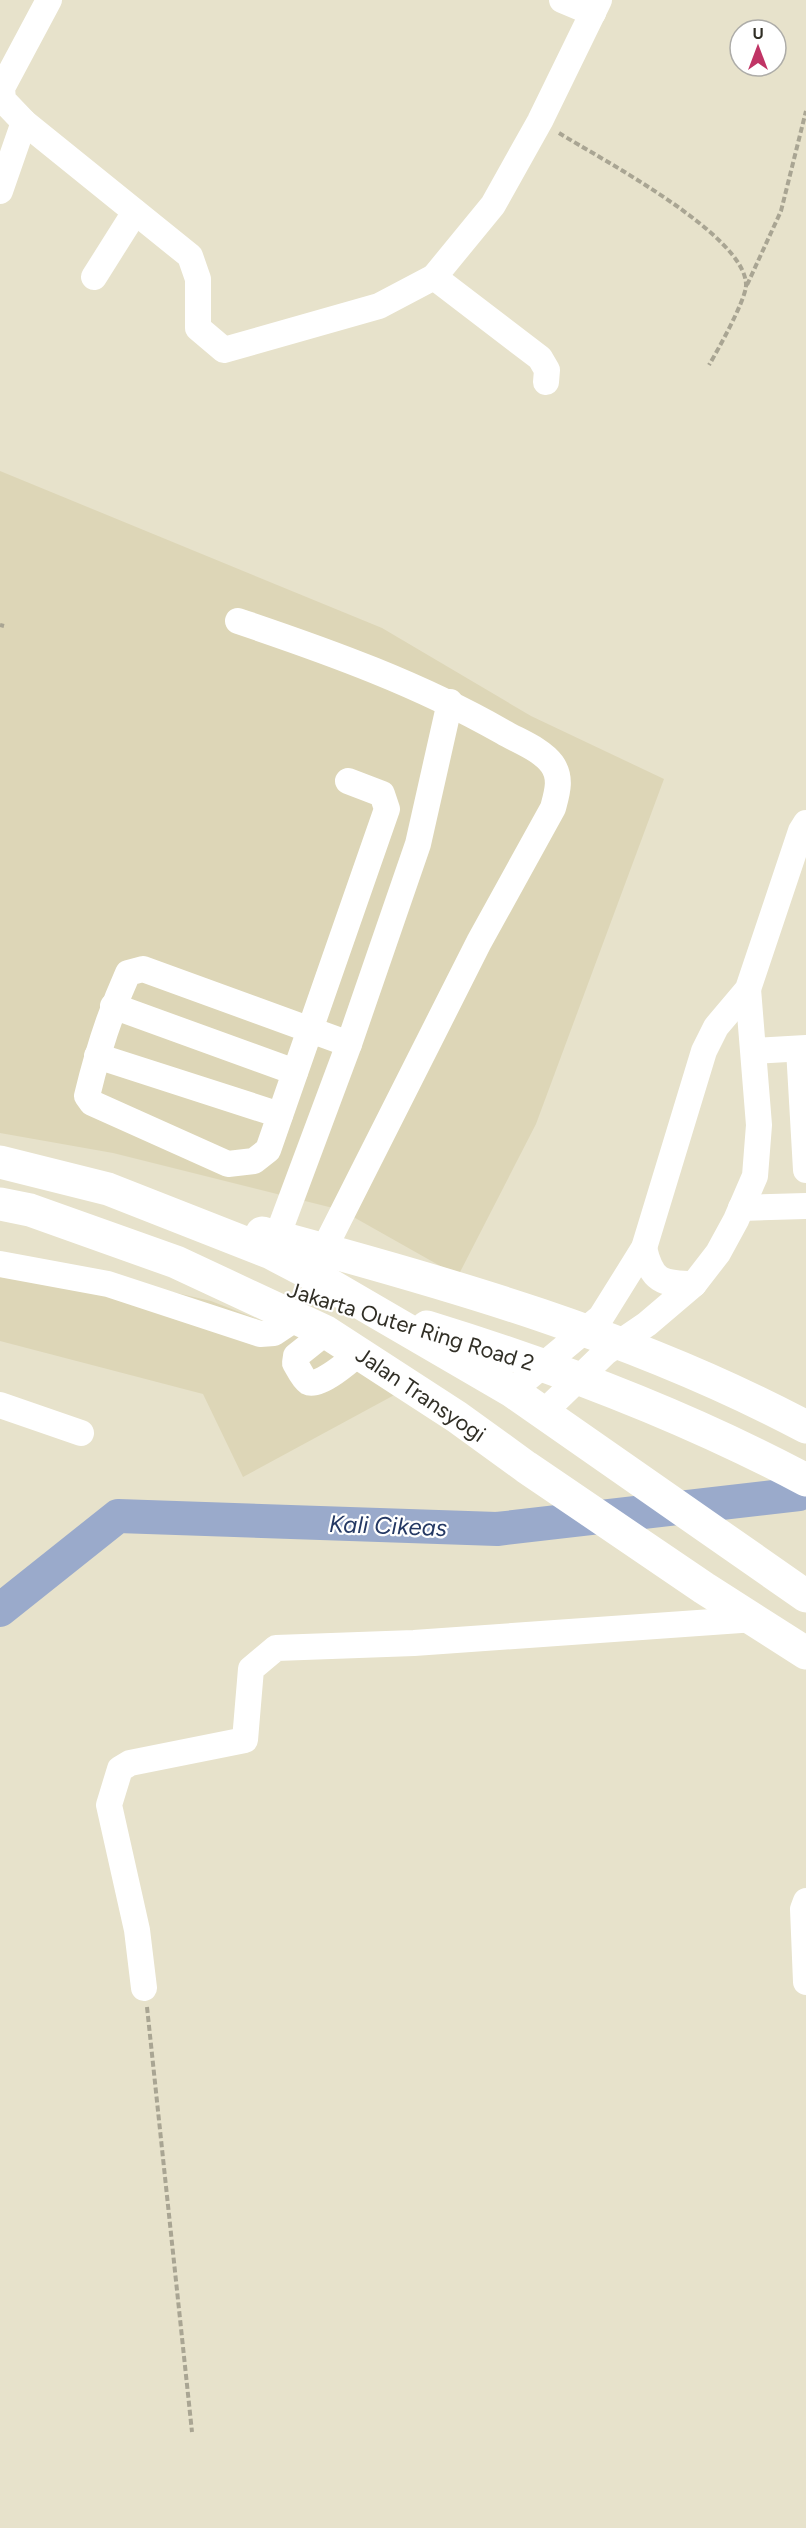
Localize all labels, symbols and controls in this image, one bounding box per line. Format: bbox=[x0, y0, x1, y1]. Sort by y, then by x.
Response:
north arrow bbox=[728, 18, 788, 78]
text: U bbox=[752, 24, 764, 43]
street label: Jakarta Outer Ring Road 2 bbox=[284, 1276, 538, 1377]
street label: Jalan Transyogi bbox=[351, 1341, 491, 1448]
water label: Kali Cikeas bbox=[328, 1509, 448, 1542]

